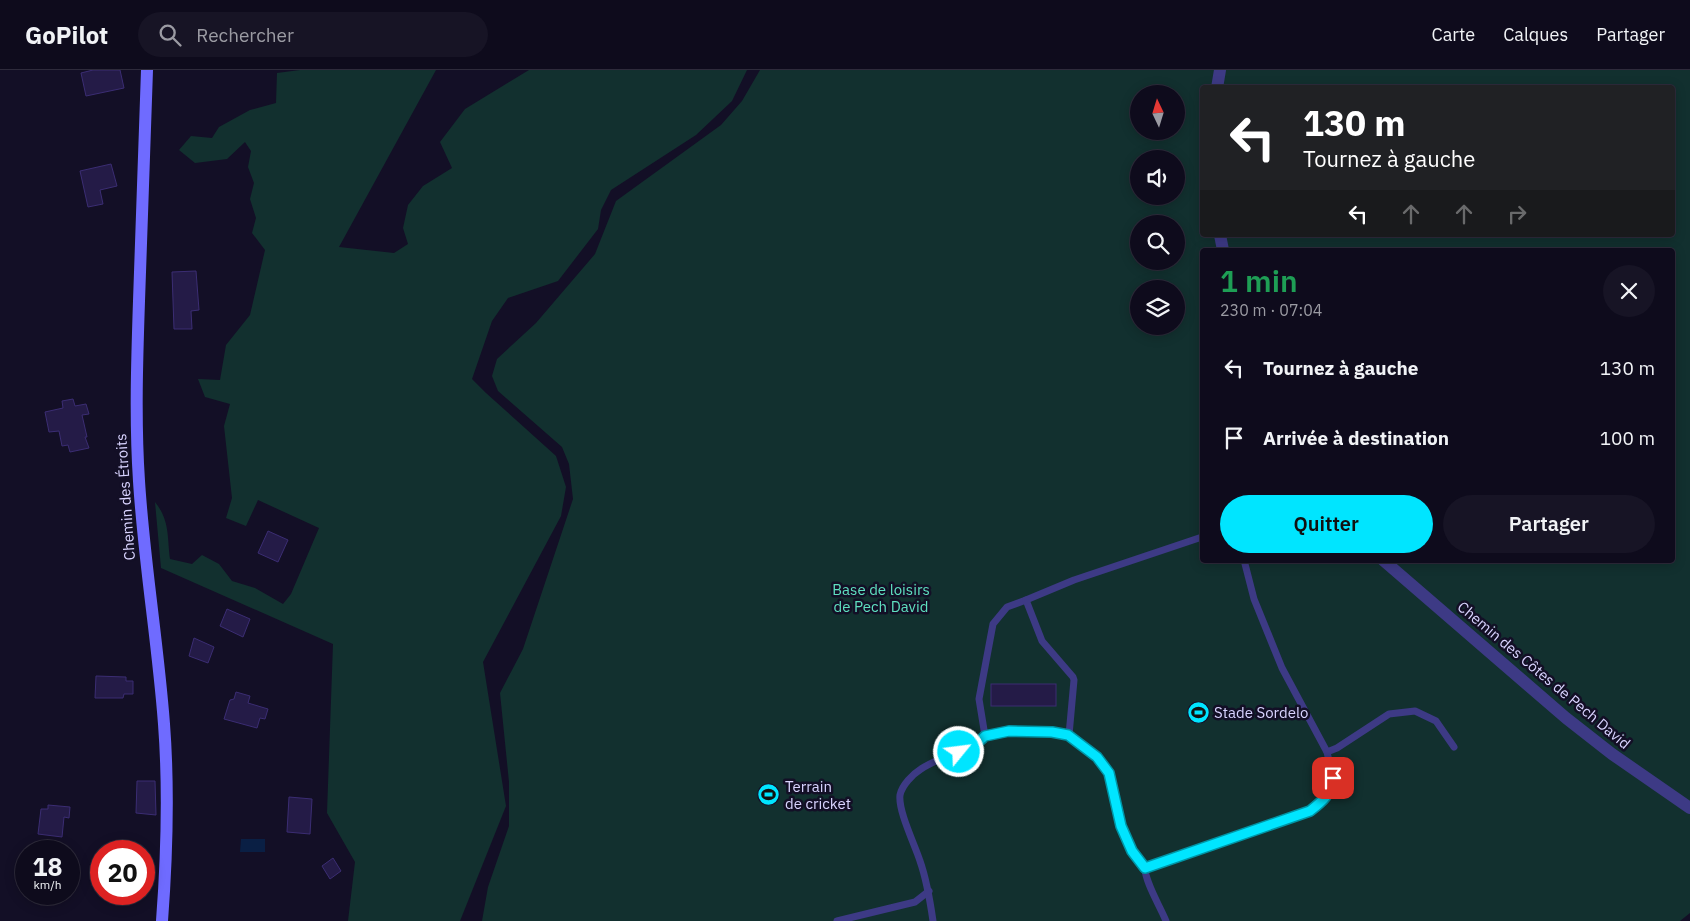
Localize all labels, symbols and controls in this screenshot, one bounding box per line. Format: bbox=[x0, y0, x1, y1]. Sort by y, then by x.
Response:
search box bbox=[138, 12, 488, 57]
text: GoPilot bbox=[25, 19, 108, 51]
icon: search bbox=[156, 21, 184, 49]
text: Rechercher bbox=[196, 23, 294, 47]
text: Carte bbox=[1432, 23, 1475, 46]
text: Calques bbox=[1503, 23, 1568, 46]
text: Partager bbox=[1596, 23, 1665, 46]
north arrow bbox=[1130, 85, 1185, 140]
map controls bbox=[1130, 85, 1185, 335]
text: 130 m bbox=[1303, 100, 1406, 146]
icon: left bbox=[1220, 105, 1285, 170]
text: Tournez à gauche bbox=[1303, 144, 1475, 173]
button: sound bbox=[1130, 150, 1185, 205]
icon: left bbox=[1344, 200, 1372, 228]
icon: ahead bbox=[1397, 200, 1425, 228]
icon: ahead bbox=[1450, 200, 1478, 228]
icon: right bbox=[1503, 200, 1531, 228]
button: search bbox=[1130, 215, 1185, 270]
text: 1 min bbox=[1220, 261, 1298, 300]
button: close bbox=[1603, 265, 1655, 317]
button: layers bbox=[1130, 280, 1185, 335]
text: 230 m · 07:04 bbox=[1220, 300, 1322, 320]
icon: left bbox=[1220, 354, 1248, 382]
text: Tournez à gauche bbox=[1263, 356, 1419, 380]
text: 130 m bbox=[1600, 356, 1655, 380]
icon: arrive bbox=[1220, 424, 1248, 452]
text: Arrivée à destination bbox=[1263, 426, 1449, 450]
text: 100 m bbox=[1600, 426, 1655, 450]
street label: Chemin des Étroits bbox=[111, 433, 139, 561]
button: Quitter bbox=[1220, 495, 1433, 553]
button: Partager bbox=[1443, 495, 1655, 553]
park label: Base de loisirs de Pech David bbox=[832, 580, 930, 616]
street label: Chemin des Côtes de Pech David bbox=[1454, 597, 1634, 753]
sports icon: Stade Sordelo bbox=[1186, 700, 1210, 724]
place label: Stade Sordelo bbox=[1214, 703, 1308, 722]
position arrow bbox=[932, 725, 984, 777]
pin bbox=[1312, 757, 1354, 799]
icon: arrive bbox=[1319, 764, 1347, 792]
place label: Terrain de cricket bbox=[785, 777, 851, 813]
sports icon: Terrain de cricket bbox=[757, 783, 781, 807]
speed limit sign: 20 bbox=[90, 840, 155, 905]
text: 18 bbox=[32, 850, 63, 883]
text: km/h bbox=[33, 877, 62, 892]

